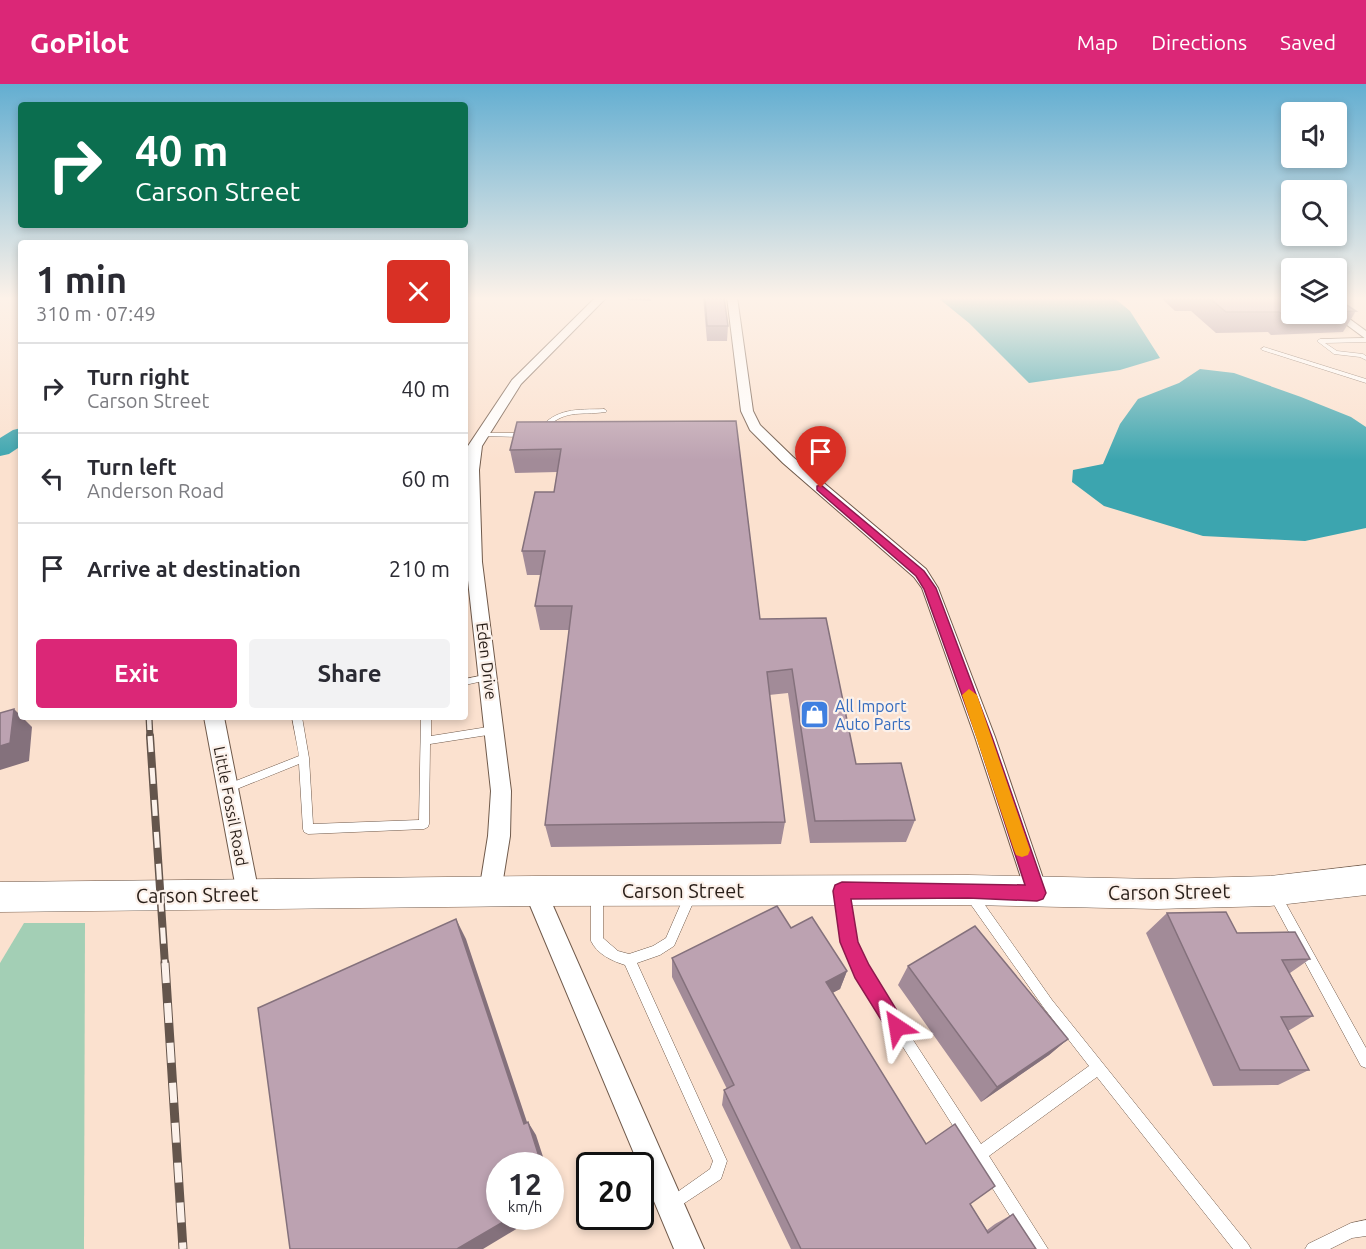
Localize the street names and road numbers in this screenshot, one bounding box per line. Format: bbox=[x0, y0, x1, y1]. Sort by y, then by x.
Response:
street label: Eden Drive bbox=[473, 621, 501, 701]
street label: Little Fossil Road bbox=[211, 745, 251, 867]
street label: Carson Street bbox=[622, 879, 744, 902]
street label: Carson Street bbox=[1108, 879, 1230, 904]
street label: Carson Street bbox=[136, 882, 258, 907]

